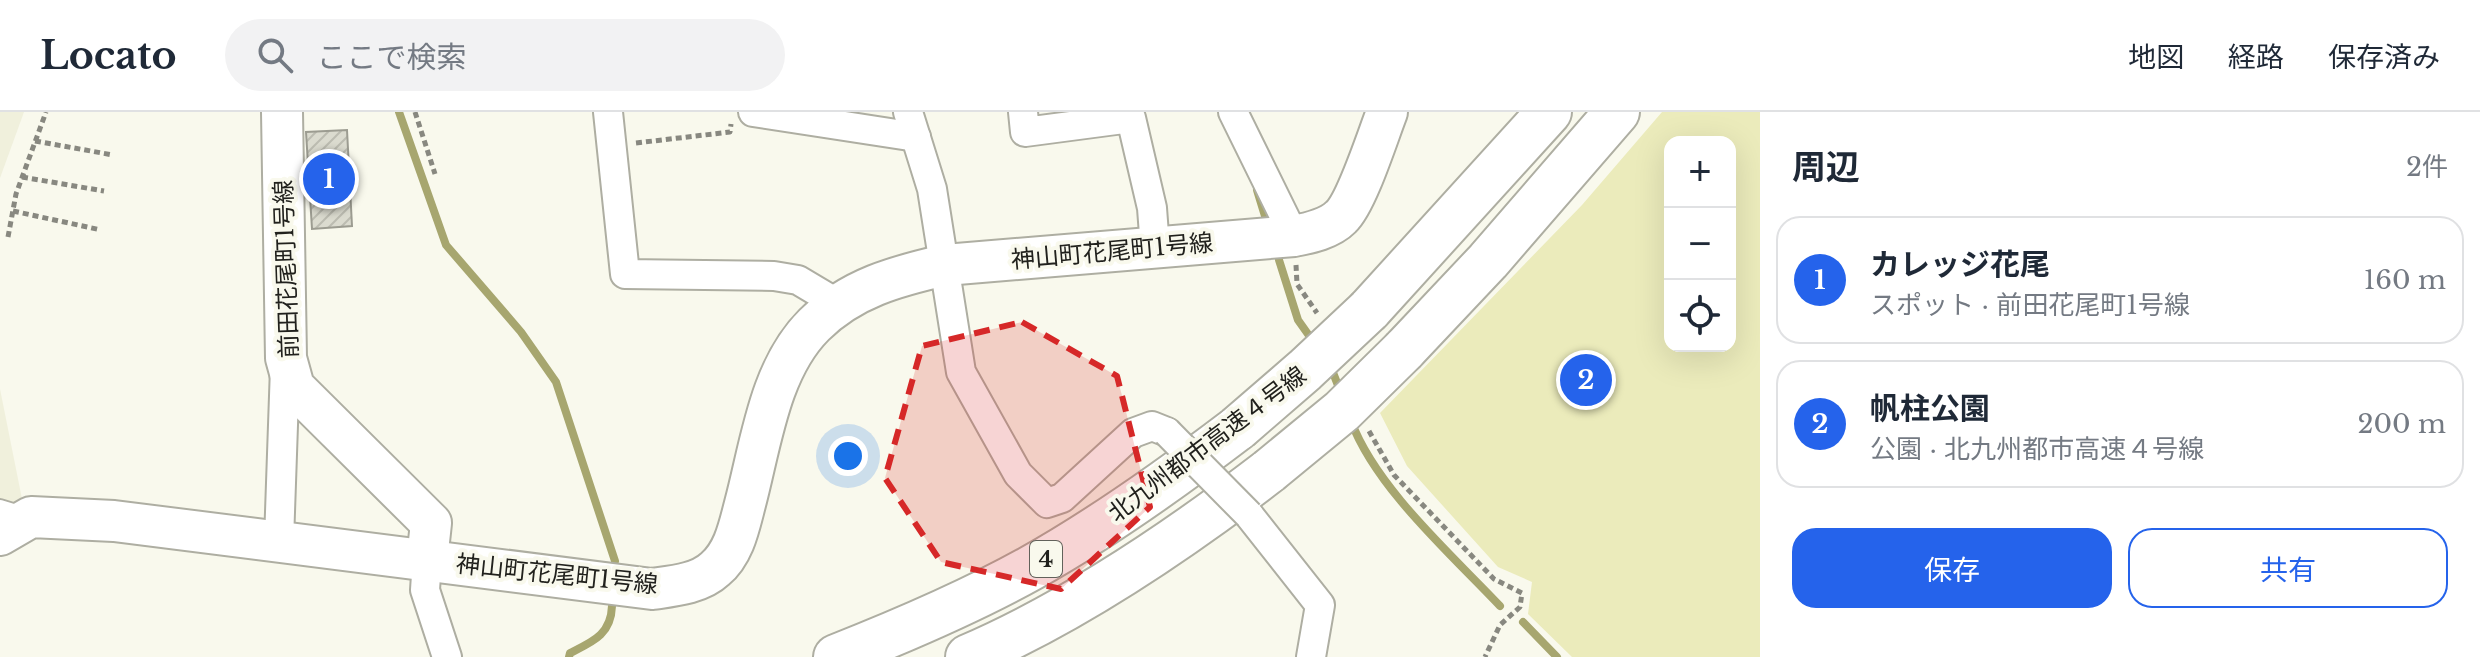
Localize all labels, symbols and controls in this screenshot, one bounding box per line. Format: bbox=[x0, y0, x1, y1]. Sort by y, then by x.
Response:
search box bbox=[225, 19, 785, 91]
text: Locato bbox=[40, 32, 177, 79]
icon: search bbox=[253, 33, 297, 77]
text: ここで検索 bbox=[317, 39, 467, 76]
text: 地図 bbox=[2128, 40, 2184, 75]
text: 経路 bbox=[2228, 40, 2284, 75]
text: 保存済み bbox=[2328, 40, 2440, 75]
map controls bbox=[1664, 136, 1736, 352]
button: + bbox=[1664, 136, 1736, 208]
text: 周辺 bbox=[1792, 146, 1860, 188]
pin: 1 bbox=[303, 149, 355, 209]
text: 2件 bbox=[2406, 151, 2448, 183]
street label: 前田花尾町1号線 bbox=[268, 179, 304, 359]
button: − bbox=[1664, 208, 1736, 280]
street label: 神山町花尾町1号線 bbox=[1010, 228, 1214, 274]
text: カレッジ花尾 bbox=[1870, 246, 2050, 283]
text: 1 bbox=[1814, 264, 1826, 296]
text: 160 m bbox=[2364, 264, 2446, 296]
button: locate bbox=[1664, 280, 1736, 352]
text: スポット · 前田花尾町1号線 bbox=[1870, 289, 2190, 321]
pin: 2 bbox=[1560, 350, 1612, 410]
street label: 北九州都市高速４号線 bbox=[1102, 360, 1312, 528]
text: 帆柱公園 bbox=[1870, 390, 1990, 427]
text: 2 bbox=[1812, 408, 1828, 440]
text: 200 m bbox=[2357, 408, 2446, 440]
text: 公園 · 北九州都市高速４号線 bbox=[1870, 433, 2204, 465]
your location bbox=[828, 436, 868, 476]
button: 保存 bbox=[1792, 528, 2112, 608]
button: 共有 bbox=[2128, 528, 2448, 608]
road number: 4 bbox=[1030, 541, 1062, 577]
street label: 神山町花尾町1号線 bbox=[455, 549, 659, 599]

